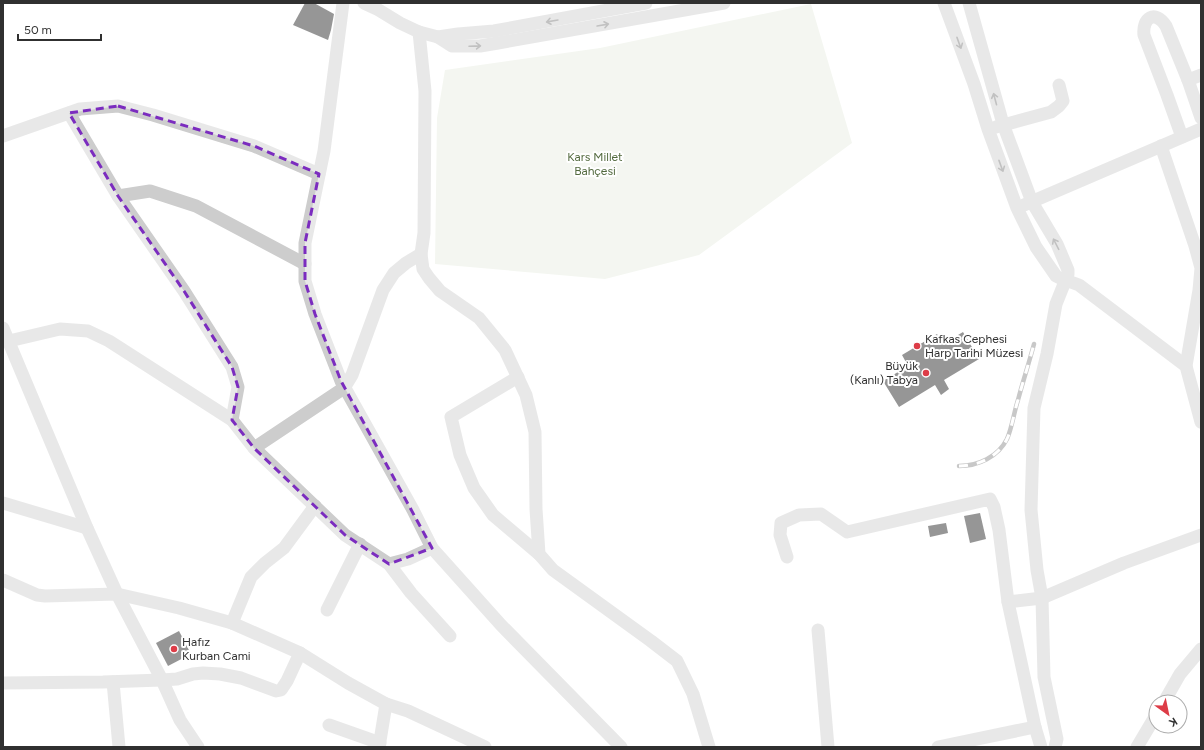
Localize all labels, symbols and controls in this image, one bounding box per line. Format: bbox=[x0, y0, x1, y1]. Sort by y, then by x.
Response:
scale bar bbox=[18, 16, 101, 42]
one-way arrow bbox=[546, 17, 559, 25]
one-way arrow bbox=[596, 21, 609, 29]
text: 50 m bbox=[24, 23, 52, 37]
one-way arrow bbox=[956, 36, 963, 49]
one-way arrow bbox=[468, 42, 481, 49]
one-way arrow bbox=[991, 93, 999, 106]
park label: Kars Millet Bahçesi bbox=[567, 150, 623, 178]
one-way arrow bbox=[998, 159, 1006, 171]
one-way arrow bbox=[1052, 238, 1060, 250]
place label: Kafkas Cephesi Harp Tarihi Müzesi bbox=[925, 332, 1023, 360]
marker: Kafkas Cephesi Harp Tarihi Müzesi bbox=[912, 341, 922, 351]
place label: Büyük (Kanlı) Tabya bbox=[850, 359, 918, 387]
marker: Büyük (Kanlı) Tabya bbox=[921, 368, 931, 378]
place label: Hafız Kurban Cami bbox=[182, 635, 251, 663]
marker: Hafız Kurban Cami bbox=[169, 644, 179, 654]
north arrow bbox=[1148, 694, 1188, 734]
text: K bbox=[1166, 715, 1180, 730]

